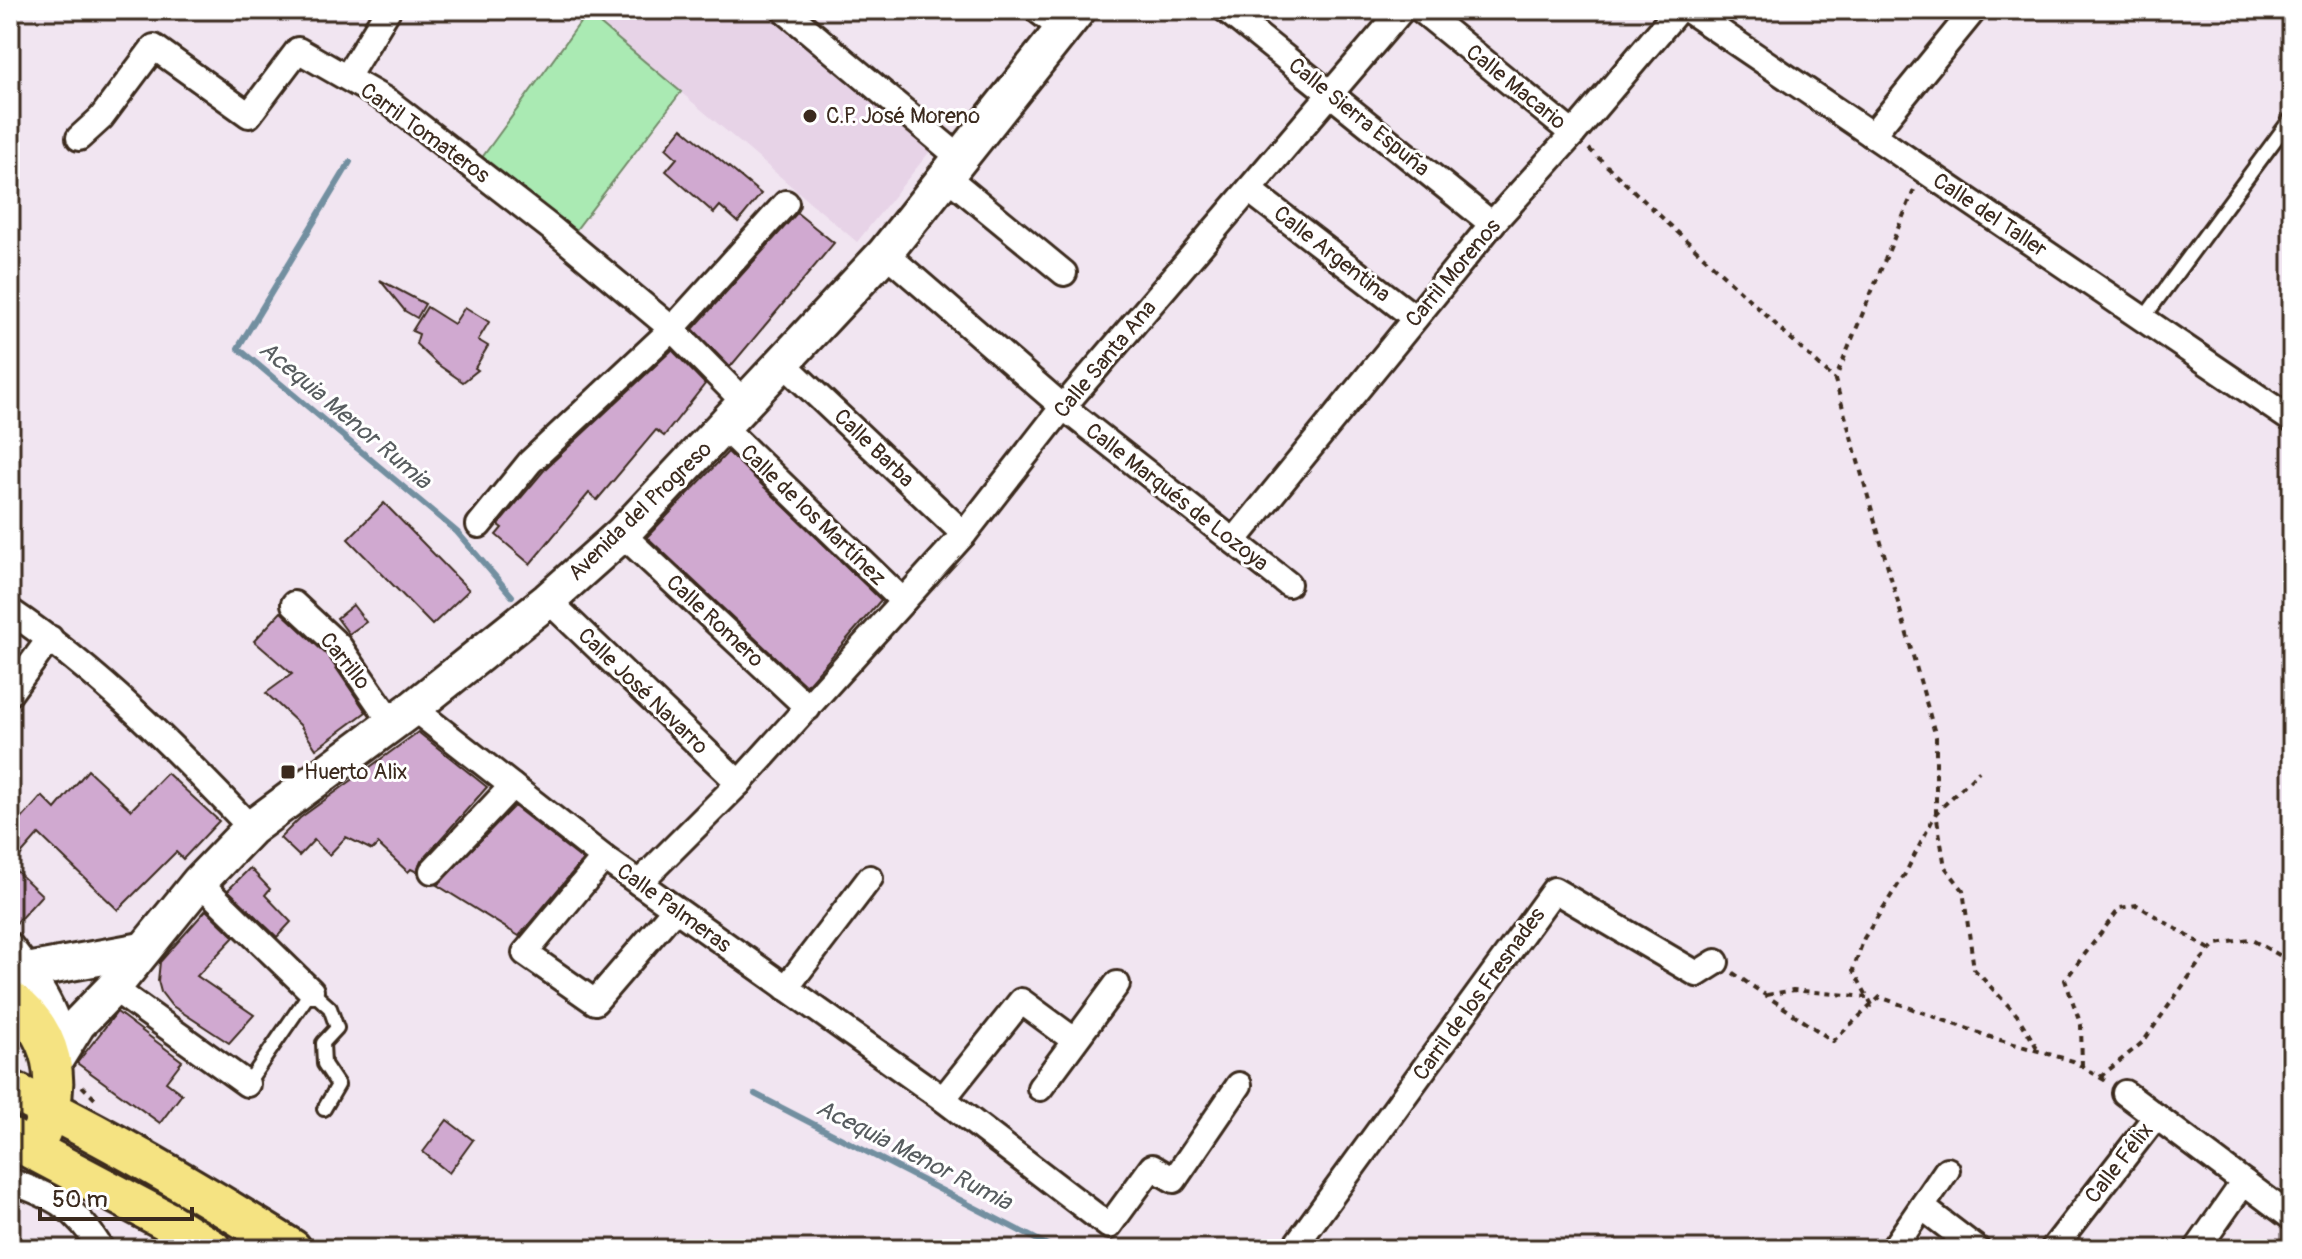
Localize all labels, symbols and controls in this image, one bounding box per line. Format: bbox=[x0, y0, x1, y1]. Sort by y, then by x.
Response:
street label: Calle Macario bbox=[1460, 38, 1572, 136]
street label: Calle Sierra Espuña bbox=[1283, 51, 1435, 183]
street label: Carril Tomateros bbox=[355, 77, 496, 190]
place label: C.P. José Moreno bbox=[826, 102, 980, 130]
marker: C.P. José Moreno bbox=[801, 107, 819, 125]
street label: Calle del Taller bbox=[1927, 166, 2053, 264]
street label: Calle Argentina bbox=[1268, 200, 1396, 308]
street label: Carril Morenos bbox=[1399, 213, 1507, 333]
street label: Calle Santa Ana bbox=[1048, 294, 1162, 424]
water label: Acequia Menor Rumia bbox=[253, 335, 438, 496]
street label: Calle Barba bbox=[828, 403, 920, 493]
street label: Calle Marqués de Lozoya bbox=[1080, 417, 1274, 577]
street label: Avenida del Progreso bbox=[562, 435, 718, 587]
street label: Calle de los Martínez bbox=[734, 438, 892, 592]
street label: Calle Romero bbox=[660, 569, 770, 673]
street label: Calle José Navarro bbox=[572, 622, 714, 761]
street label: Carrillo bbox=[313, 627, 377, 695]
place label: Huerto Alix bbox=[304, 758, 408, 786]
marker: Huerto Alix bbox=[279, 763, 297, 781]
street label: Calle Palmeras bbox=[611, 857, 737, 959]
street label: Carril de los Fresnades bbox=[1407, 902, 1551, 1086]
water label: Acequia Menor Rumia bbox=[812, 1093, 1018, 1218]
street label: Calle Félix bbox=[2079, 1117, 2159, 1209]
scale bar bbox=[40, 1171, 192, 1221]
text: 50 m bbox=[52, 1185, 108, 1214]

